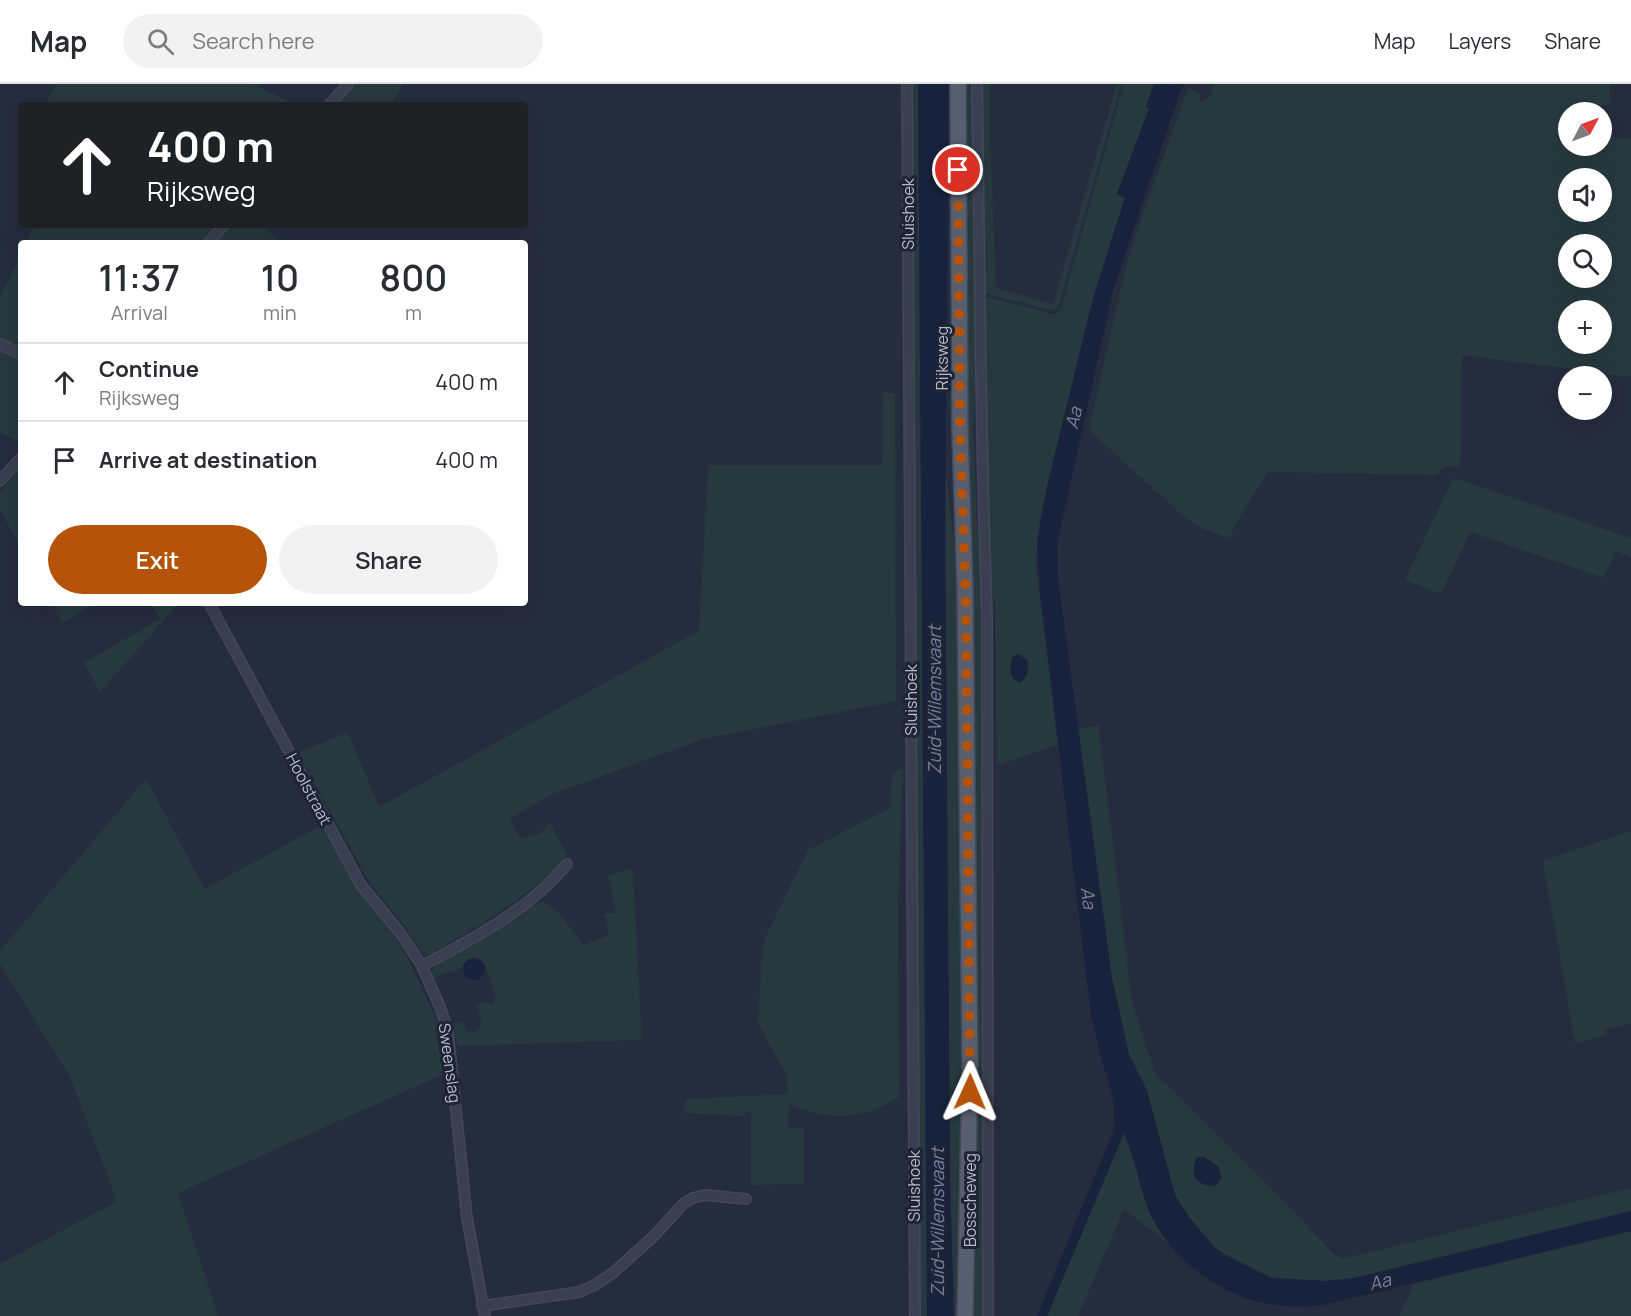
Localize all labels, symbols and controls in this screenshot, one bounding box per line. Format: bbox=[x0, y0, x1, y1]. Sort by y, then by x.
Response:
search box bbox=[123, 14, 543, 68]
text: Map bbox=[30, 22, 87, 60]
icon: search bbox=[144, 25, 177, 58]
text: Search here bbox=[192, 26, 315, 56]
text: Map bbox=[1374, 27, 1415, 55]
text: Layers bbox=[1448, 27, 1511, 55]
text: Share bbox=[1544, 27, 1601, 55]
north arrow bbox=[1558, 102, 1612, 156]
map controls bbox=[1558, 102, 1612, 420]
text: 400 m bbox=[147, 117, 274, 175]
icon: ahead bbox=[48, 126, 126, 204]
pin bbox=[932, 144, 983, 195]
icon: arrive bbox=[941, 153, 974, 186]
button: sound bbox=[1558, 168, 1612, 222]
text: Rijksweg bbox=[147, 172, 256, 209]
street label: Sluishoek bbox=[897, 177, 919, 250]
button: search bbox=[1558, 234, 1612, 288]
text: 11:37 bbox=[99, 253, 180, 302]
text: 10 bbox=[261, 253, 299, 302]
text: 800 bbox=[380, 253, 447, 302]
text: Arrival bbox=[111, 299, 168, 326]
text: min bbox=[263, 299, 297, 326]
text: m bbox=[405, 299, 422, 326]
button: + bbox=[1558, 300, 1612, 354]
street label: Rijksweg bbox=[931, 326, 953, 390]
text: Continue bbox=[99, 354, 199, 384]
icon: ahead bbox=[48, 366, 81, 399]
button: − bbox=[1558, 366, 1612, 420]
text: 400 m bbox=[435, 367, 498, 397]
text: Rijksweg bbox=[99, 384, 180, 411]
water label: Aa bbox=[1059, 404, 1087, 431]
icon: arrive bbox=[48, 444, 81, 477]
text: Arrive at destination bbox=[99, 445, 317, 475]
text: 400 m bbox=[435, 445, 498, 475]
button: Exit bbox=[48, 525, 267, 594]
button: Share bbox=[279, 525, 498, 594]
water label: Zuid-Willemsvaart bbox=[922, 624, 946, 775]
street label: Sluishoek bbox=[900, 663, 922, 736]
street label: Hoolstraat bbox=[281, 749, 337, 829]
water label: Aa bbox=[1076, 886, 1102, 911]
street label: Sweenslag bbox=[434, 1022, 466, 1104]
position arrow bbox=[938, 1060, 1002, 1124]
water label: Zuid-Willemsvaart bbox=[925, 1146, 949, 1297]
street label: Sluishoek bbox=[903, 1149, 925, 1222]
street label: Bosscheweg bbox=[959, 1153, 981, 1247]
water label: Aa bbox=[1366, 1267, 1394, 1295]

